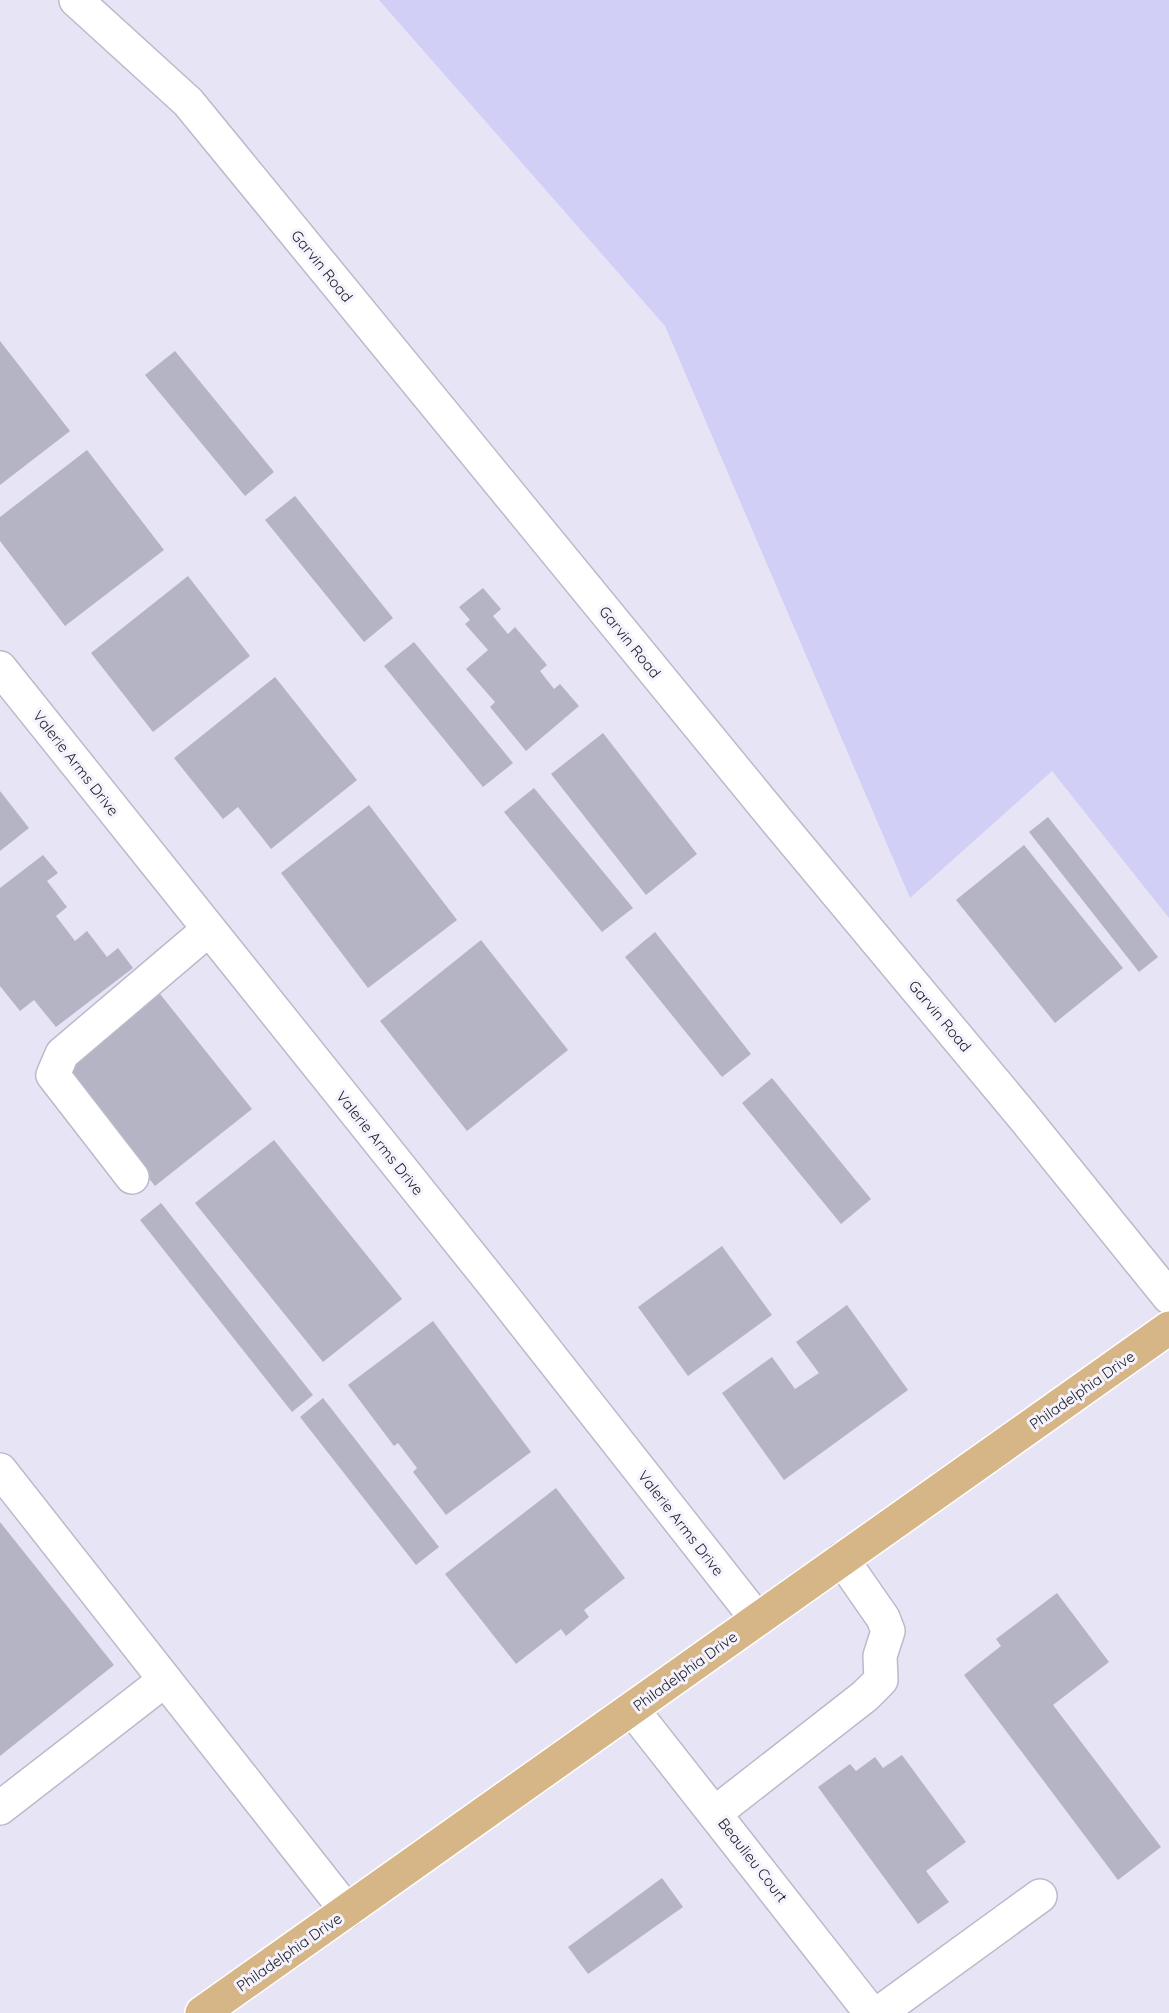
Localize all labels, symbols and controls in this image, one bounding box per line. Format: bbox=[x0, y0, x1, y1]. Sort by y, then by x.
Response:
street label: Garvin Road bbox=[287, 226, 357, 306]
street label: Garvin Road bbox=[595, 602, 665, 682]
street label: Valerie Arms Drive bbox=[29, 706, 123, 820]
street label: Garvin Road bbox=[905, 976, 975, 1056]
street label: Valerie Arms Drive bbox=[332, 1087, 428, 1199]
street label: Philadelphia Drive bbox=[1026, 1347, 1138, 1433]
street label: Valerie Arms Drive bbox=[634, 1466, 728, 1580]
street label: Philadelphia Drive bbox=[629, 1627, 741, 1715]
street label: Beaulieu Court bbox=[714, 1814, 792, 1906]
street label: Philadelphia Drive bbox=[233, 1909, 345, 1995]

